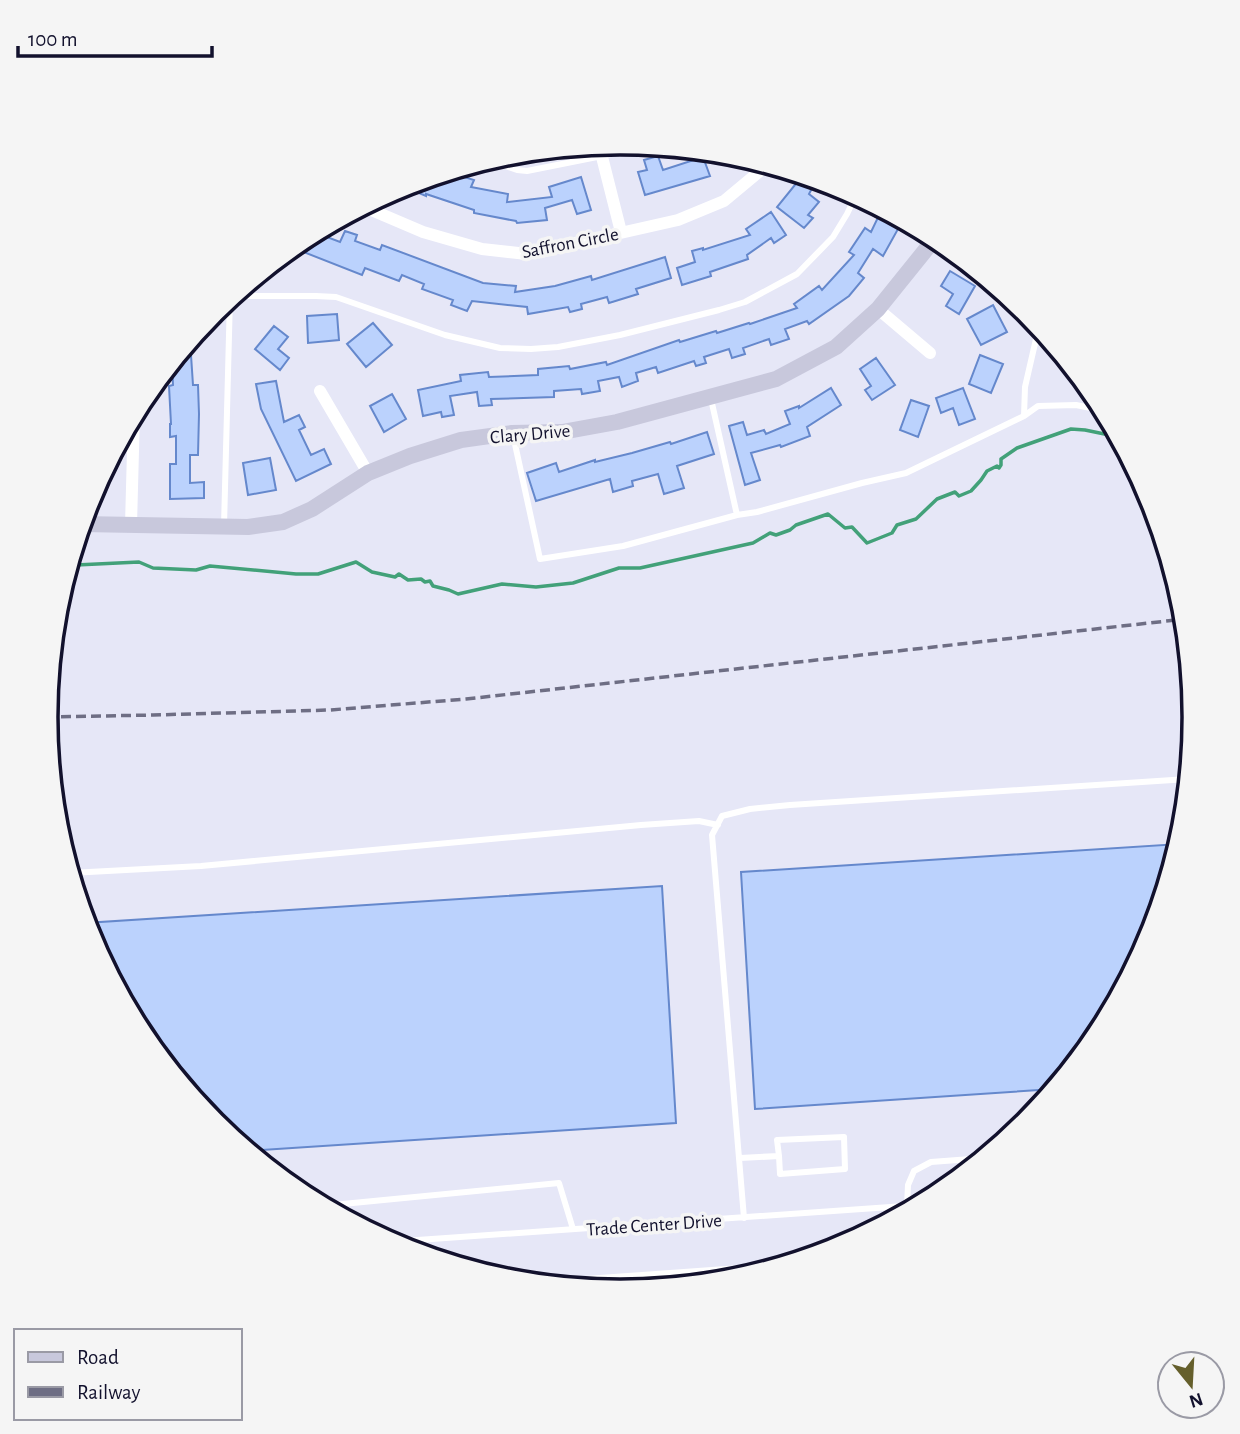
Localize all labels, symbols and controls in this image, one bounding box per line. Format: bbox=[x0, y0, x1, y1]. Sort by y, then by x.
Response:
scale bar bbox=[18, 14, 212, 58]
text: 100 m bbox=[28, 29, 78, 50]
street label: Saffron Circle bbox=[520, 225, 620, 262]
street label: Clary Drive bbox=[489, 422, 571, 447]
street label: Trade Center Drive bbox=[586, 1211, 723, 1240]
legend bbox=[14, 1329, 242, 1420]
text: Road bbox=[77, 1347, 119, 1368]
north arrow bbox=[1156, 1350, 1226, 1420]
text: Railway bbox=[77, 1382, 140, 1403]
text: N bbox=[1187, 1389, 1205, 1411]

